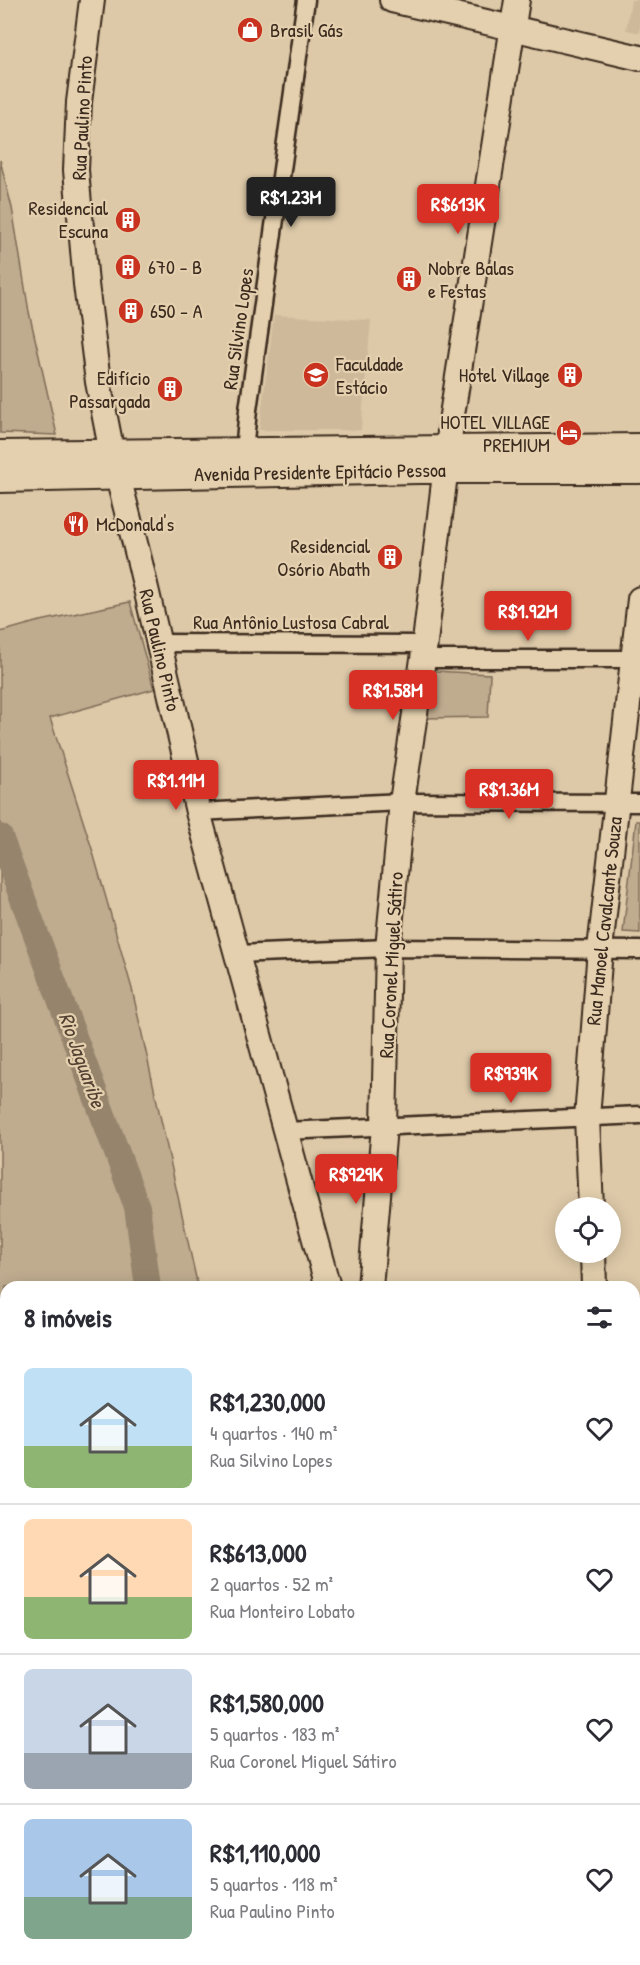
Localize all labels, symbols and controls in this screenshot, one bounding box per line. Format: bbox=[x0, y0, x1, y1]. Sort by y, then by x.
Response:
shop icon: Brasil Gás bbox=[235, 15, 265, 45]
place label: Brasil Gás bbox=[270, 16, 343, 43]
street label: Rua Paulino Pinto bbox=[65, 55, 98, 181]
pin: R$1.23M bbox=[236, 177, 346, 228]
text: R$1.23M bbox=[261, 183, 321, 210]
pin: R$613K bbox=[409, 184, 507, 235]
text: R$613K bbox=[431, 190, 485, 217]
place label: Residencial Escuna bbox=[29, 194, 109, 244]
building icon: Residencial Escuna bbox=[113, 205, 143, 235]
building icon: 670 - B bbox=[113, 252, 143, 282]
place label: 670 - B bbox=[148, 253, 202, 280]
place label: Nobre Balas e Festas bbox=[428, 254, 514, 304]
building icon: Nobre Balas e Festas bbox=[394, 264, 424, 294]
street label: Rua Silvino Lopes bbox=[216, 266, 259, 391]
building icon: 650 - A bbox=[116, 296, 146, 326]
place label: 650 - A bbox=[150, 297, 203, 324]
place label: Faculdade Estácio bbox=[335, 350, 404, 400]
school or university icon: Faculdade Estácio bbox=[301, 360, 331, 390]
building icon: Hotel Village bbox=[555, 360, 585, 390]
place label: Hotel Village bbox=[459, 361, 550, 388]
place label: Edifício Passargada bbox=[69, 364, 150, 414]
building icon: Edifício Passargada bbox=[155, 374, 185, 404]
place label: HOTEL VILLAGE PREMIUM bbox=[440, 408, 550, 458]
hotel icon: HOTEL VILLAGE PREMIUM bbox=[554, 418, 584, 448]
street label: Avenida Presidente Epitácio Pessoa bbox=[194, 456, 446, 487]
restaurant icon: McDonald's bbox=[61, 509, 91, 539]
place label: McDonald's bbox=[96, 510, 174, 537]
place label: Residencial Osório Abath bbox=[277, 532, 371, 582]
building icon: Residencial Osório Abath bbox=[375, 542, 405, 572]
street label: Rua Paulino Pinto bbox=[133, 586, 188, 714]
pin: R$1.92M bbox=[473, 591, 583, 642]
text: R$1.92M bbox=[498, 597, 558, 624]
street label: Rua Antônio Lustosa Cabral bbox=[193, 608, 389, 635]
pin: R$1.58M bbox=[338, 670, 448, 721]
text: R$1.58M bbox=[363, 676, 423, 703]
pin: R$1.11M bbox=[121, 760, 231, 811]
text: R$1.11M bbox=[147, 766, 205, 793]
pin: R$1.36M bbox=[454, 769, 564, 820]
text: R$1.36M bbox=[479, 775, 539, 802]
street label: Rua Manoel Cavalcante Souza bbox=[579, 815, 628, 1027]
street label: Rua Coronel Miguel Sátiro bbox=[372, 871, 409, 1059]
water label: Rio Jaguaribe bbox=[52, 1008, 114, 1113]
pin: R$939K bbox=[462, 1053, 560, 1104]
text: R$939K bbox=[484, 1059, 538, 1086]
pin: R$929K bbox=[307, 1154, 405, 1205]
text: R$929K bbox=[329, 1160, 383, 1187]
map controls bbox=[555, 1197, 621, 1263]
button: locate bbox=[555, 1197, 621, 1263]
text: 8 imóveis bbox=[24, 1300, 112, 1335]
icon: filters bbox=[583, 1301, 616, 1334]
text: R$1,230,000 bbox=[210, 1384, 325, 1419]
icon: home bbox=[72, 1392, 144, 1464]
icon: heart bbox=[583, 1412, 616, 1445]
text: 4 quartos · 140 m² bbox=[210, 1419, 337, 1446]
text: Rua Silvino Lopes bbox=[210, 1446, 332, 1473]
text: R$613,000 bbox=[210, 1535, 307, 1570]
icon: home bbox=[72, 1543, 144, 1615]
icon: heart bbox=[583, 1563, 616, 1596]
text: 2 quartos · 52 m² bbox=[210, 1570, 333, 1597]
text: Rua Monteiro Lobato bbox=[210, 1597, 355, 1624]
text: R$1,580,000 bbox=[210, 1685, 324, 1720]
icon: home bbox=[72, 1693, 144, 1765]
icon: heart bbox=[583, 1713, 616, 1746]
text: 5 quartos · 183 m² bbox=[210, 1720, 339, 1747]
text: Rua Coronel Miguel Sátiro bbox=[210, 1747, 397, 1774]
text: R$1,110,000 bbox=[210, 1835, 320, 1870]
icon: home bbox=[72, 1843, 144, 1915]
icon: heart bbox=[583, 1863, 616, 1896]
text: 5 quartos · 118 m² bbox=[210, 1870, 338, 1897]
text: Rua Paulino Pinto bbox=[210, 1897, 335, 1924]

